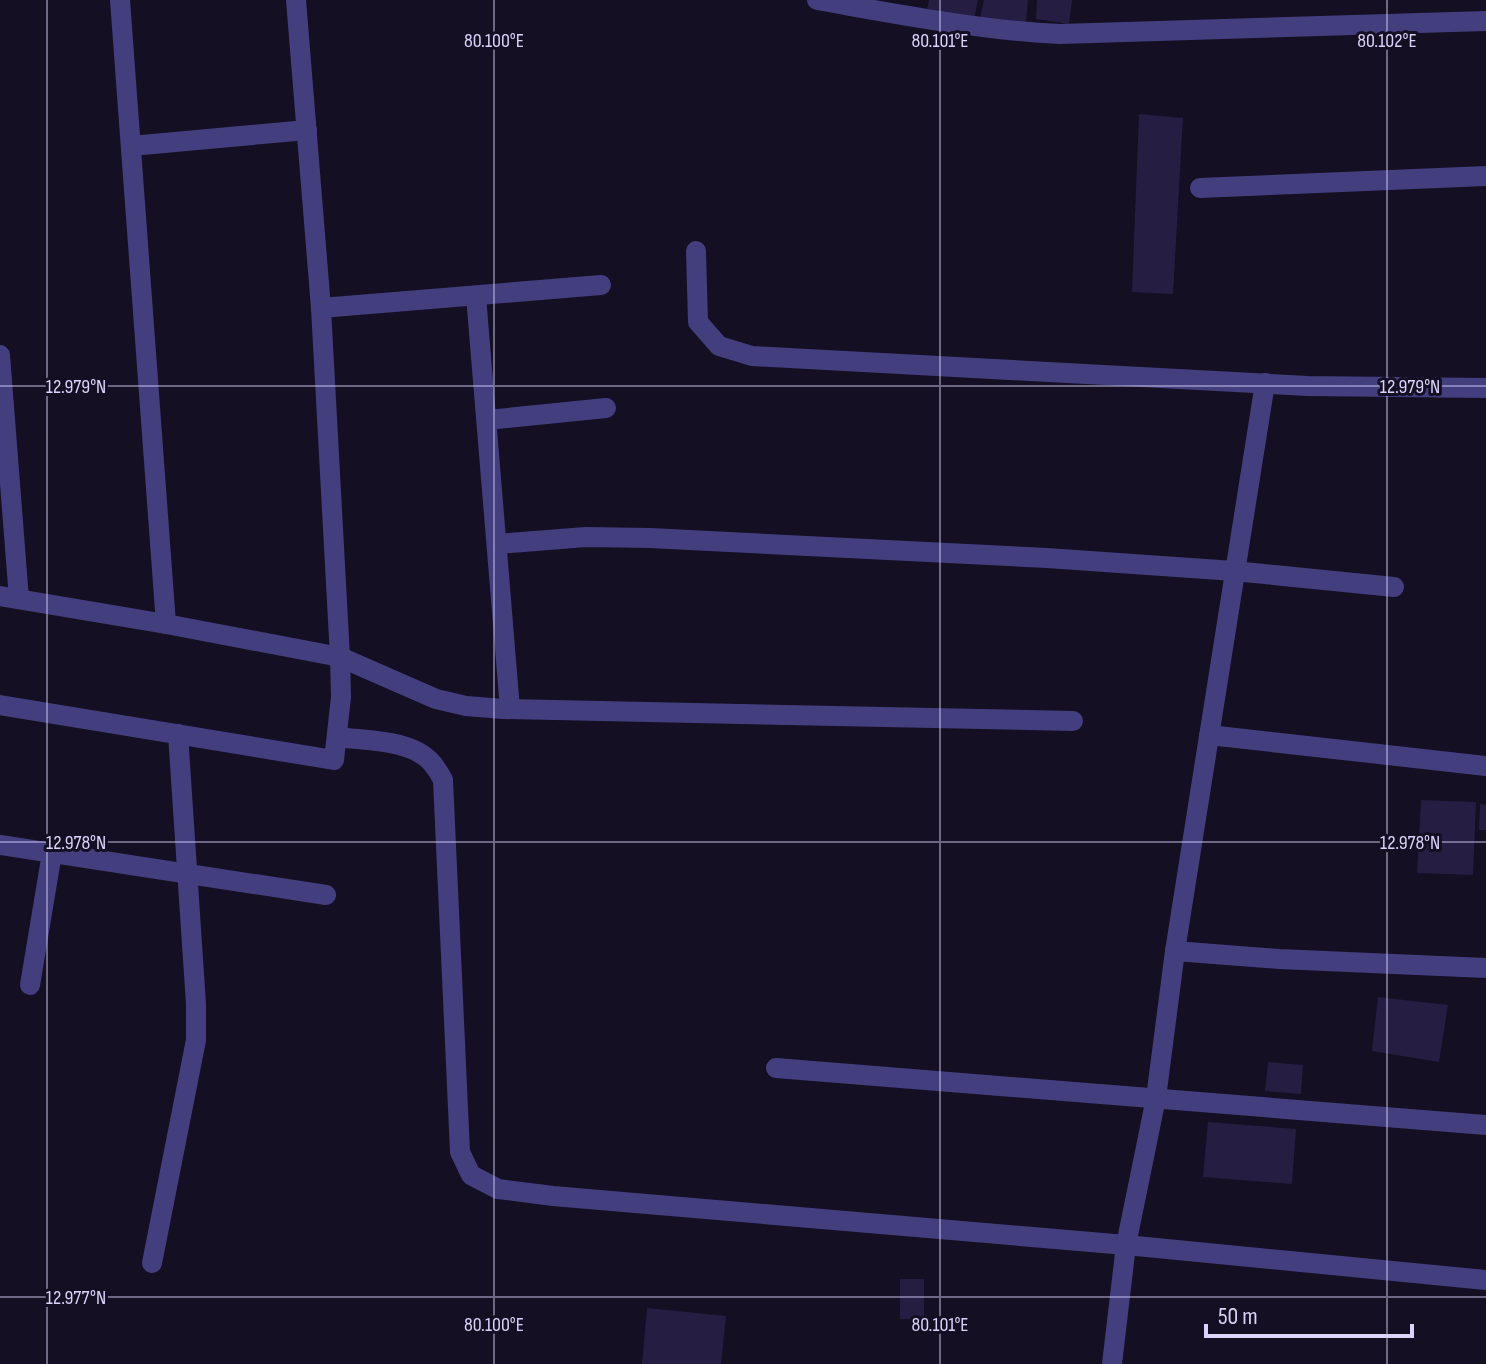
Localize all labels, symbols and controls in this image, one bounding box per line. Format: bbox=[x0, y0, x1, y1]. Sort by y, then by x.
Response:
text: 80.100°E bbox=[464, 29, 524, 53]
text: 80.101°E bbox=[911, 29, 969, 53]
text: 80.102°E bbox=[1357, 29, 1417, 53]
text: 12.979°N bbox=[46, 375, 106, 399]
text: 12.979°N bbox=[1380, 375, 1440, 399]
text: 12.978°N bbox=[46, 831, 106, 855]
text: 12.978°N bbox=[1380, 831, 1440, 855]
text: 12.977°N bbox=[46, 1286, 106, 1310]
scale bar bbox=[1206, 1288, 1412, 1338]
text: 50 m bbox=[1218, 1302, 1258, 1331]
text: 80.100°E bbox=[464, 1313, 524, 1337]
text: 80.101°E bbox=[911, 1313, 969, 1337]

